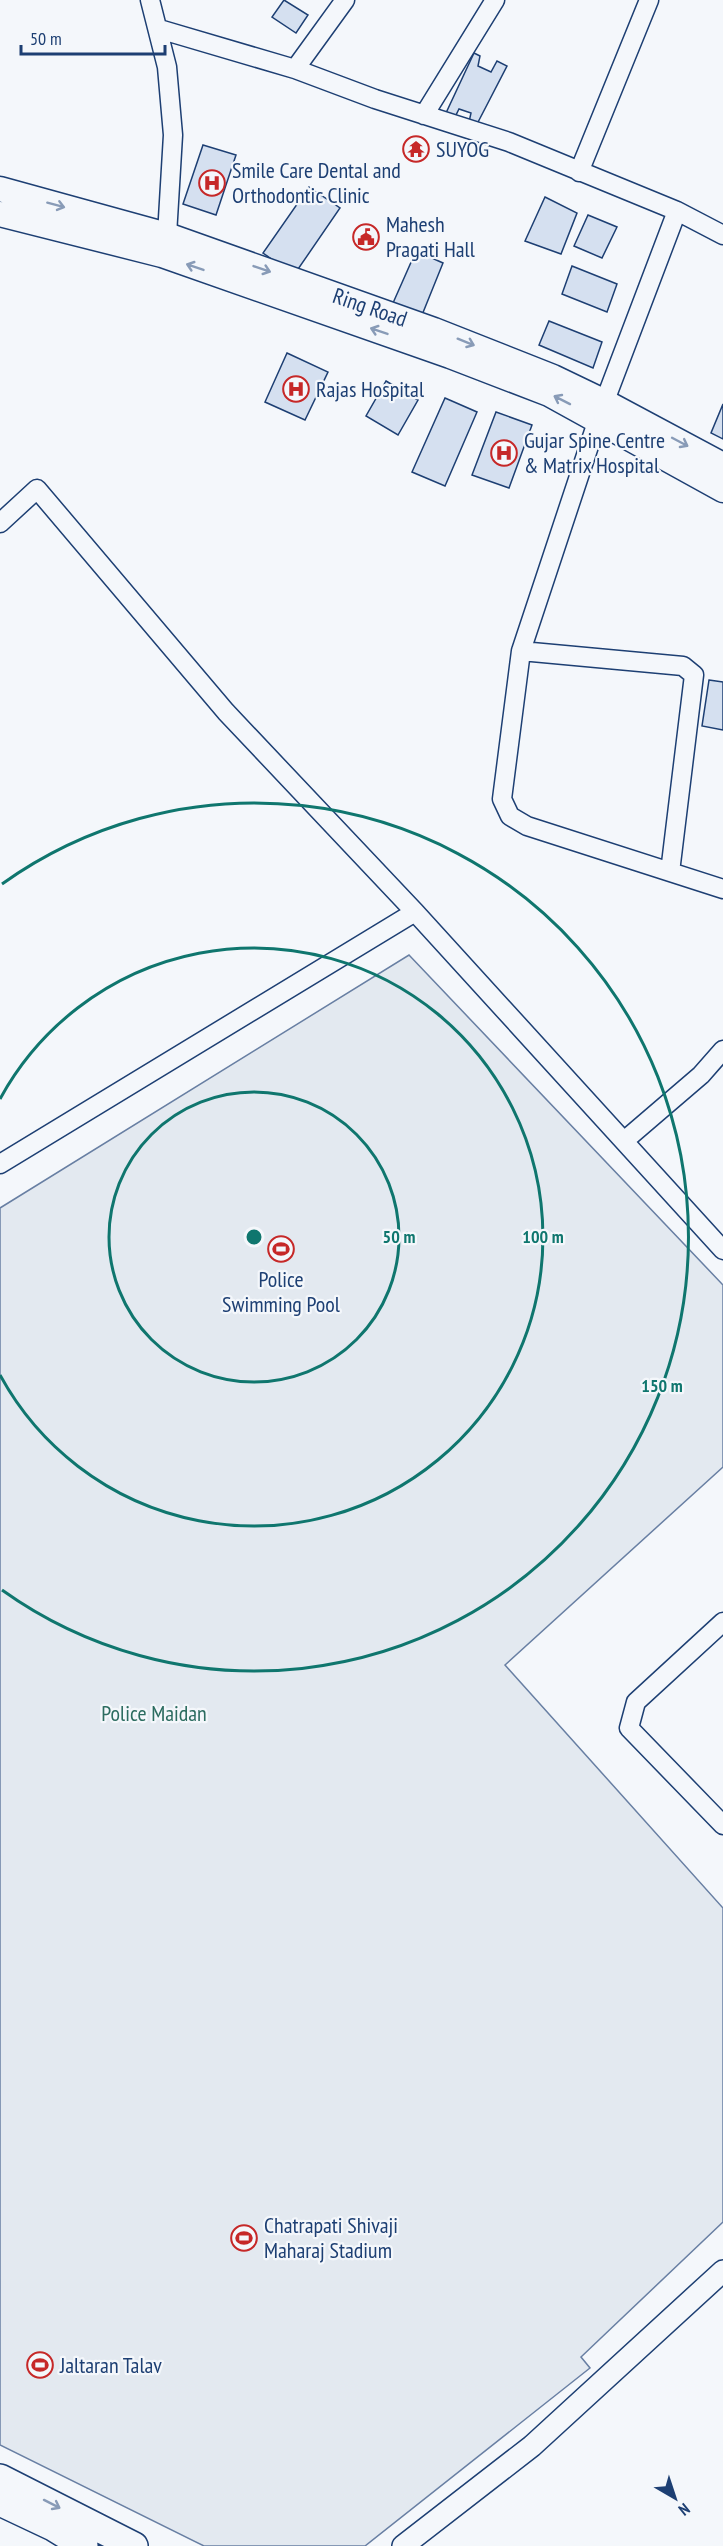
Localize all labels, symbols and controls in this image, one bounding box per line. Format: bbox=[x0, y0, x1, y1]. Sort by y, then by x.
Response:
scale bar bbox=[21, 18, 165, 56]
text: 50 m bbox=[30, 27, 62, 50]
temple icon: SUYOG bbox=[401, 134, 431, 164]
place label: SUYOG bbox=[436, 135, 489, 163]
place label: Smile Care Dental and Orthodontic Clinic bbox=[232, 156, 401, 209]
hospital icon: Smile Care Dental and Orthodontic Clinic bbox=[197, 168, 227, 198]
one-way arrow bbox=[47, 200, 66, 211]
place label: Mahesh Pragati Hall bbox=[386, 210, 476, 263]
public building icon: Mahesh Pragati Hall bbox=[351, 222, 381, 252]
one-way arrow bbox=[186, 260, 205, 271]
one-way arrow bbox=[253, 265, 271, 276]
street label: Ring Road bbox=[329, 281, 411, 333]
one-way arrow bbox=[370, 325, 389, 336]
one-way arrow bbox=[456, 337, 474, 348]
hospital icon: Rajas Hospital bbox=[281, 374, 311, 404]
place label: Rajas Hospital bbox=[316, 375, 425, 403]
one-way arrow bbox=[553, 394, 571, 405]
place label: Gujar Spine Centre & Matrix Hospital bbox=[524, 426, 665, 479]
one-way arrow bbox=[671, 436, 688, 448]
hospital icon: Gujar Spine Centre & Matrix Hospital bbox=[489, 438, 519, 468]
text: 50 m bbox=[383, 1225, 415, 1248]
text: 100 m bbox=[522, 1225, 564, 1248]
centre of rings bbox=[244, 1227, 264, 1247]
sports icon: Police Swimming Pool bbox=[266, 1234, 296, 1264]
place label: Police Swimming Pool bbox=[222, 1265, 341, 1318]
text: 150 m bbox=[641, 1374, 683, 1397]
park label: Police Maidan bbox=[101, 1699, 207, 1727]
place label: Chatrapati Shivaji Maharaj Stadium bbox=[264, 2211, 398, 2264]
sports icon: Chatrapati Shivaji Maharaj Stadium bbox=[229, 2223, 259, 2253]
sports icon: Jaltaran Talav bbox=[25, 2350, 55, 2380]
place label: Jaltaran Talav bbox=[59, 2351, 162, 2379]
north arrow bbox=[645, 2468, 705, 2528]
one-way arrow bbox=[43, 2499, 61, 2510]
text: N bbox=[675, 2499, 694, 2520]

